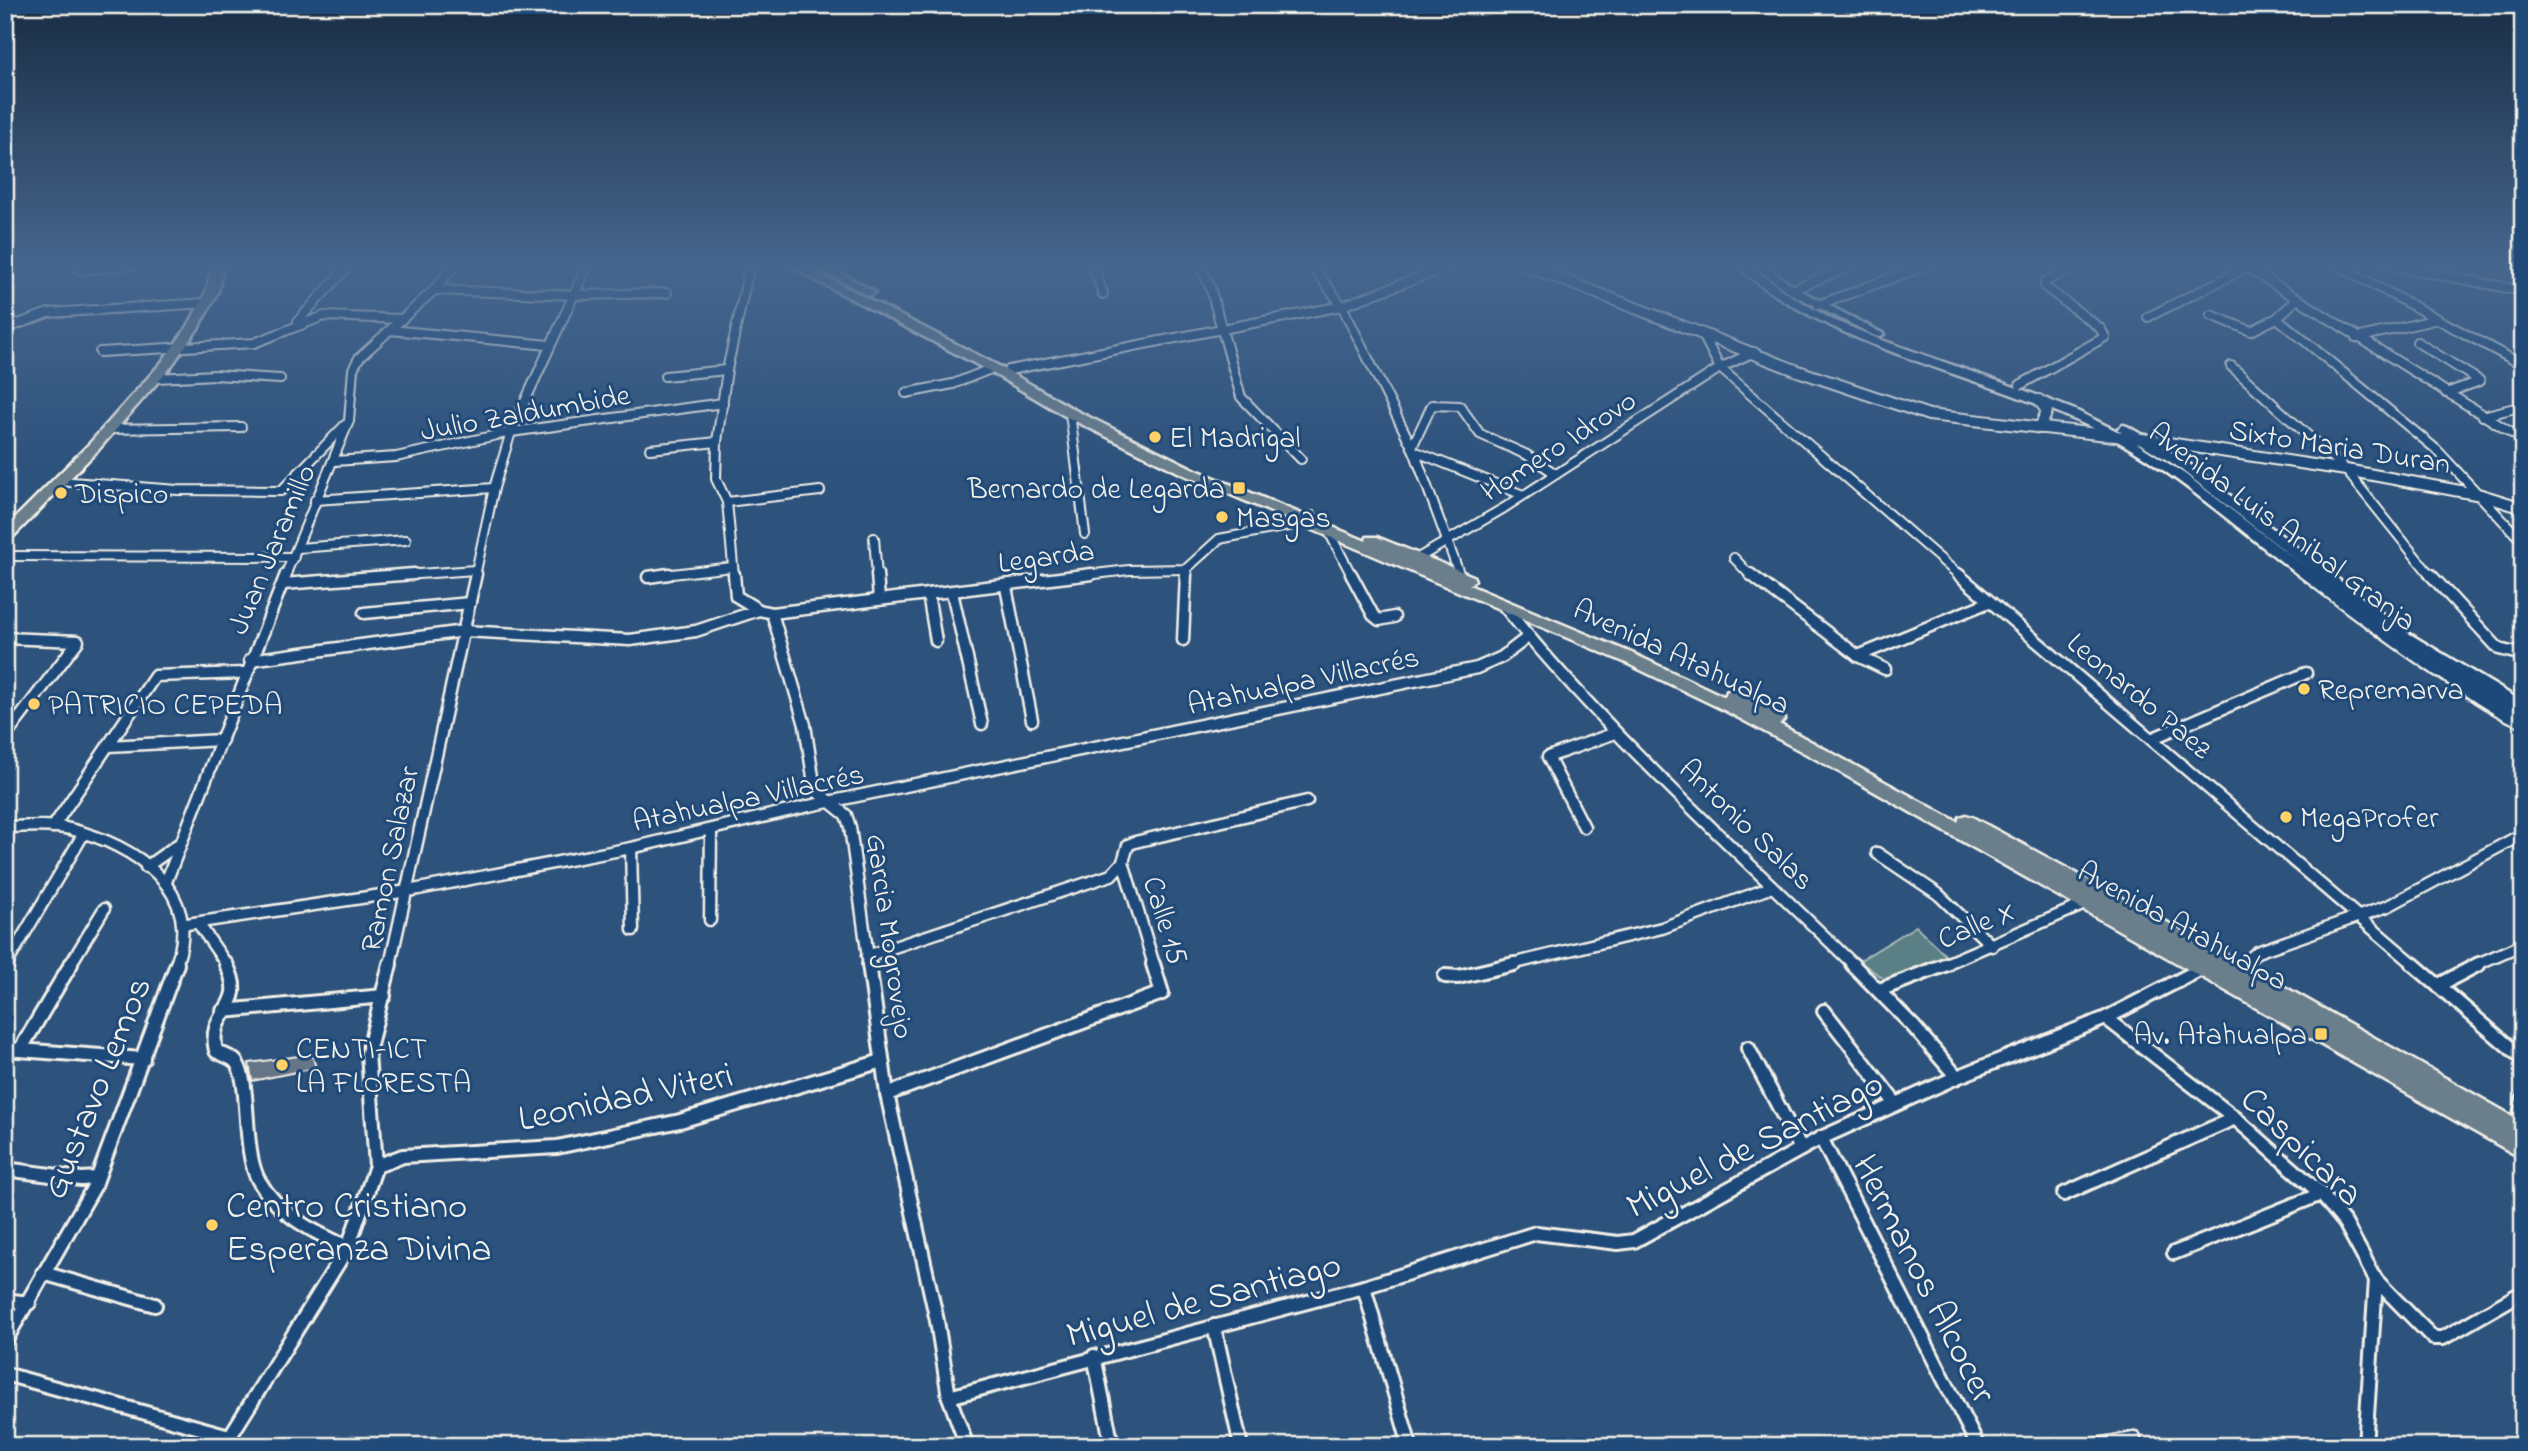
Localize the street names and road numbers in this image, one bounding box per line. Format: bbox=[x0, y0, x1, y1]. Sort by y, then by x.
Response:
street label: Julio Zaldumbide bbox=[417, 375, 634, 455]
street label: Homero Idrovo bbox=[1473, 381, 1646, 514]
street label: Sixto Maria Duran bbox=[2226, 410, 2453, 488]
street label: Avenida Luis Anibal Granja bbox=[2138, 413, 2425, 644]
street label: Juan Jaramillo bbox=[218, 458, 329, 642]
street label: Legarda bbox=[996, 530, 1097, 587]
street label: Avenida Atahualpa bbox=[1565, 589, 1797, 728]
street label: Leonardo Paez bbox=[2056, 623, 2221, 772]
street label: Atahualpa Villacrés bbox=[1184, 637, 1424, 729]
street label: Antonio Salas bbox=[1667, 750, 1823, 902]
street label: Atahualpa Villacrés bbox=[629, 754, 869, 846]
street label: Ramon Salazar bbox=[351, 762, 433, 957]
street label: Garcia Mogrovejo bbox=[852, 831, 924, 1042]
street label: Avenida Atahualpa bbox=[2068, 851, 2295, 1004]
street label: Calle 15 bbox=[1129, 871, 1197, 971]
street label: Calle X bbox=[1931, 891, 2023, 963]
street label: Gustavo Lemos bbox=[30, 969, 168, 1208]
street label: Leonidad Viteri bbox=[513, 1050, 738, 1148]
street label: Miguel de Santiago bbox=[1618, 1058, 1894, 1235]
street label: Caspicara bbox=[2226, 1075, 2374, 1221]
street label: Hermanos Alcocer bbox=[1836, 1146, 2009, 1414]
street label: Miguel de Santiago bbox=[1061, 1239, 1347, 1364]

